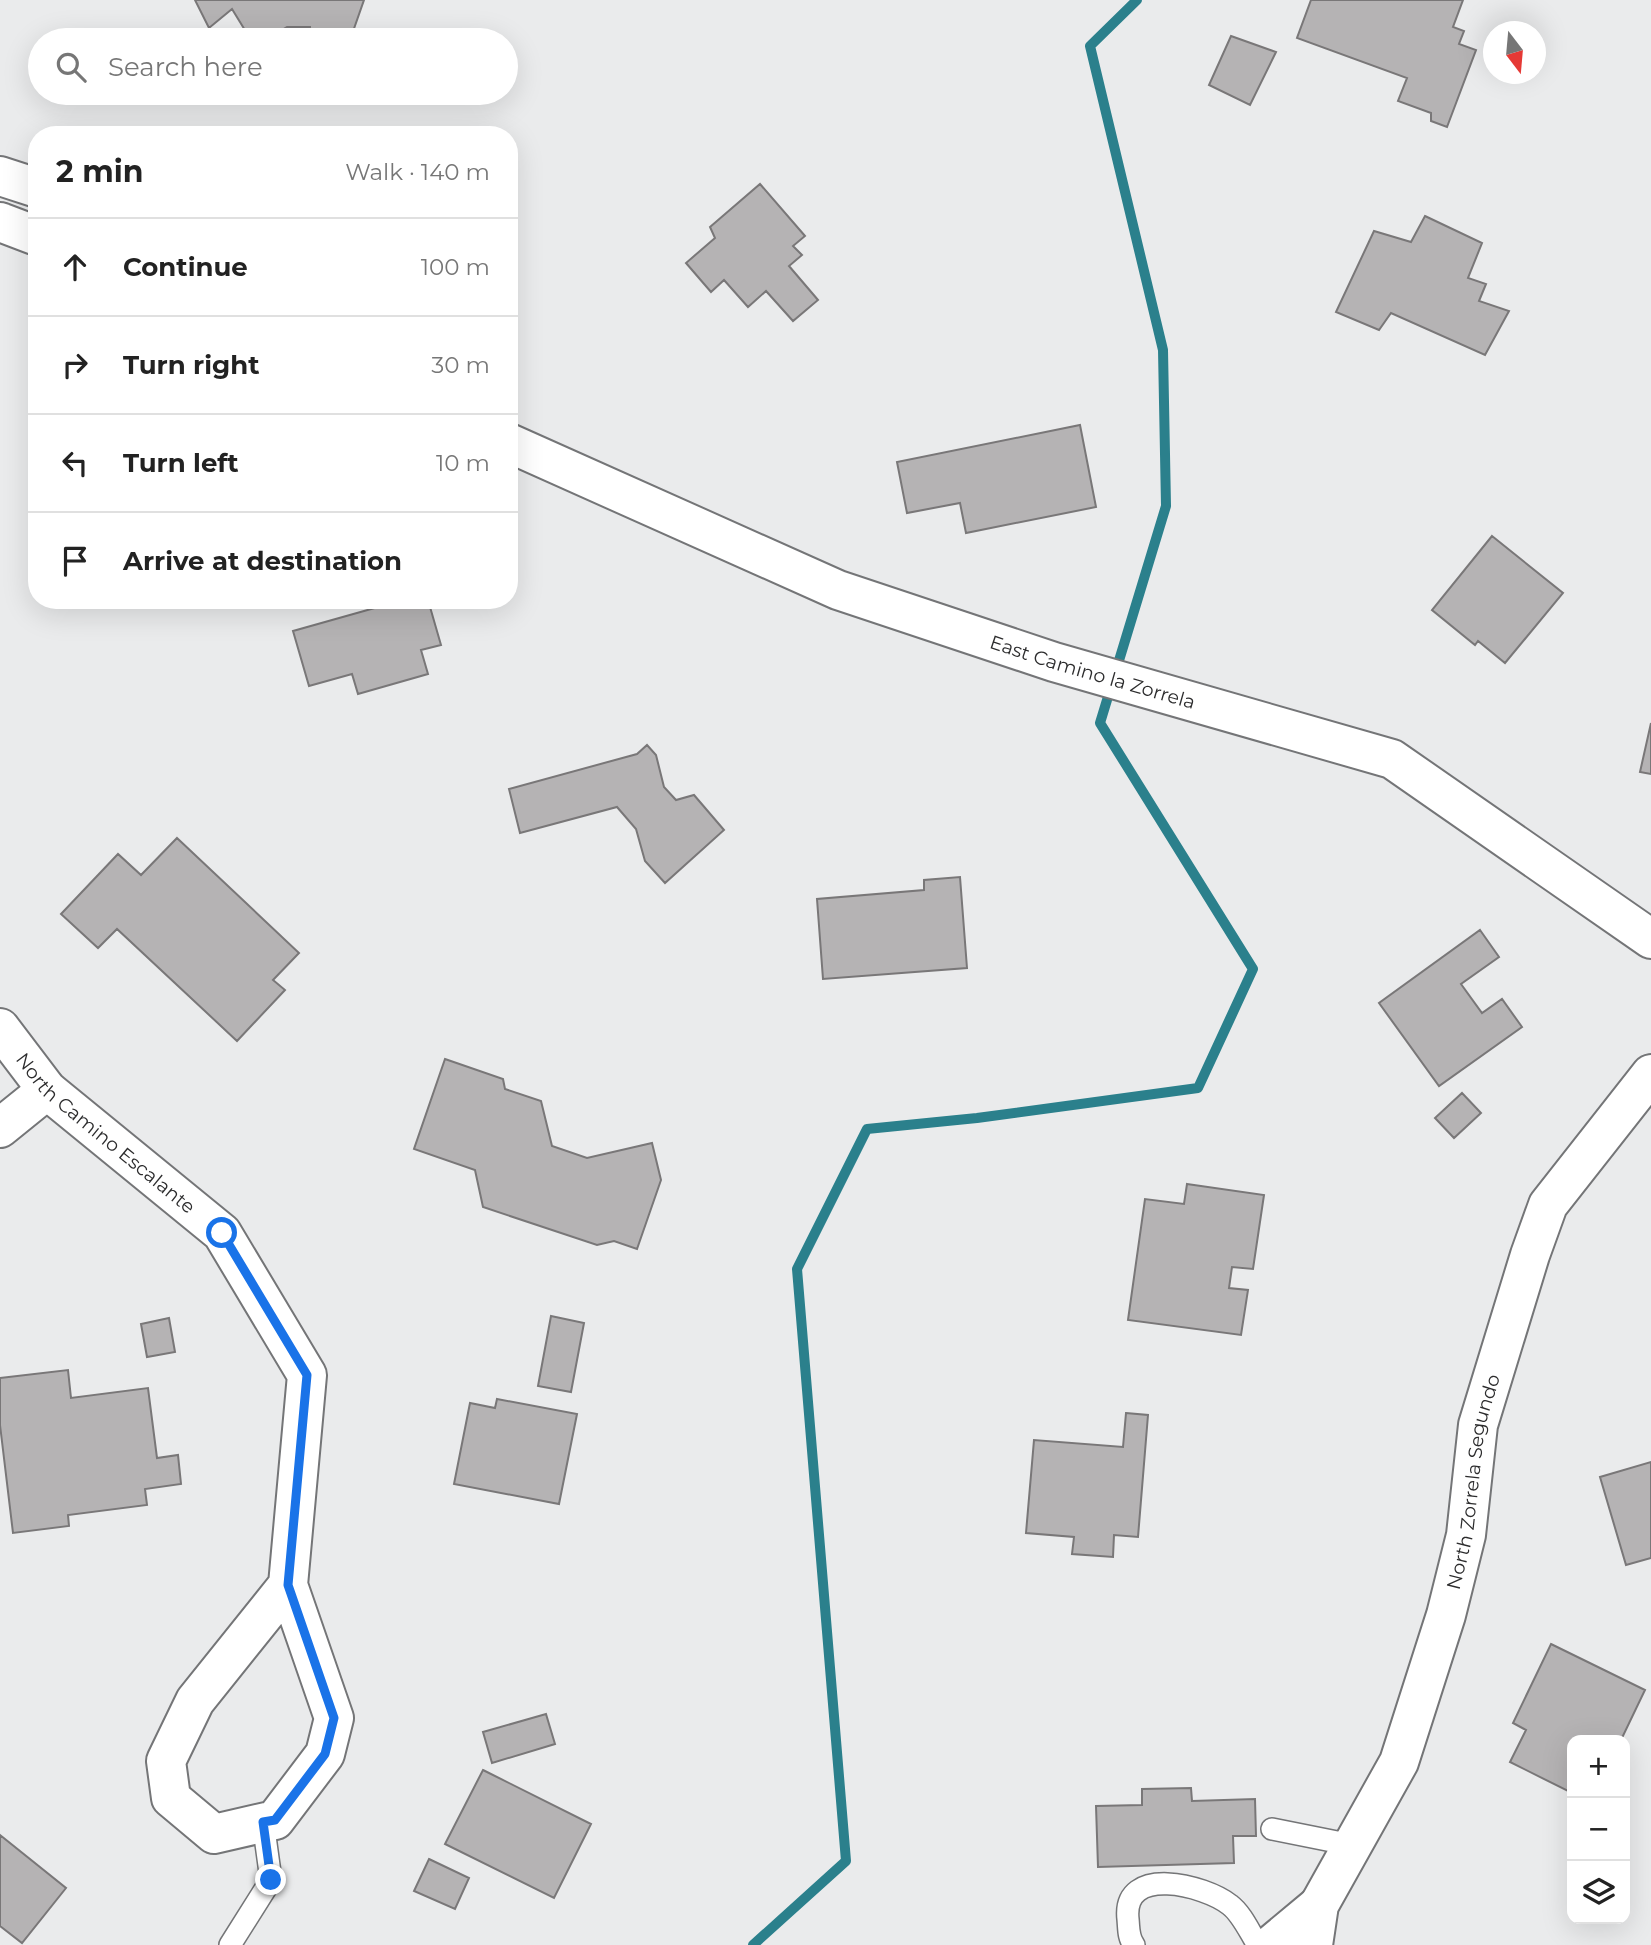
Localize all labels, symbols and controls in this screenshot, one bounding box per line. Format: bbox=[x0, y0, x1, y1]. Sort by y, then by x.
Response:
north arrow bbox=[1483, 21, 1546, 84]
search box bbox=[28, 28, 518, 105]
icon: search bbox=[52, 48, 90, 86]
text: Search here bbox=[108, 51, 263, 83]
text: 2 min bbox=[56, 153, 143, 190]
text: Walk · 140 m bbox=[345, 158, 490, 186]
icon: ahead bbox=[56, 248, 94, 286]
text: Continue bbox=[123, 251, 248, 283]
text: 100 m bbox=[421, 253, 490, 281]
icon: right bbox=[56, 346, 94, 384]
text: Turn right bbox=[123, 349, 259, 381]
text: 30 m bbox=[431, 351, 490, 379]
icon: left bbox=[56, 444, 94, 482]
text: Turn left bbox=[123, 447, 239, 479]
text: 10 m bbox=[436, 449, 490, 477]
icon: arrive bbox=[56, 542, 94, 580]
text: Arrive at destination bbox=[123, 545, 402, 577]
street label: East Camino la Zorrela bbox=[987, 630, 1198, 714]
street label: North Camino Escalante bbox=[11, 1048, 200, 1218]
route start bbox=[206, 1217, 237, 1248]
street label: North Zorrela Segundo bbox=[1442, 1371, 1505, 1592]
map controls bbox=[1567, 1735, 1630, 1924]
button: + bbox=[1567, 1735, 1630, 1798]
button: − bbox=[1567, 1798, 1630, 1861]
button: layers bbox=[1567, 1861, 1630, 1924]
route end bbox=[255, 1864, 286, 1895]

